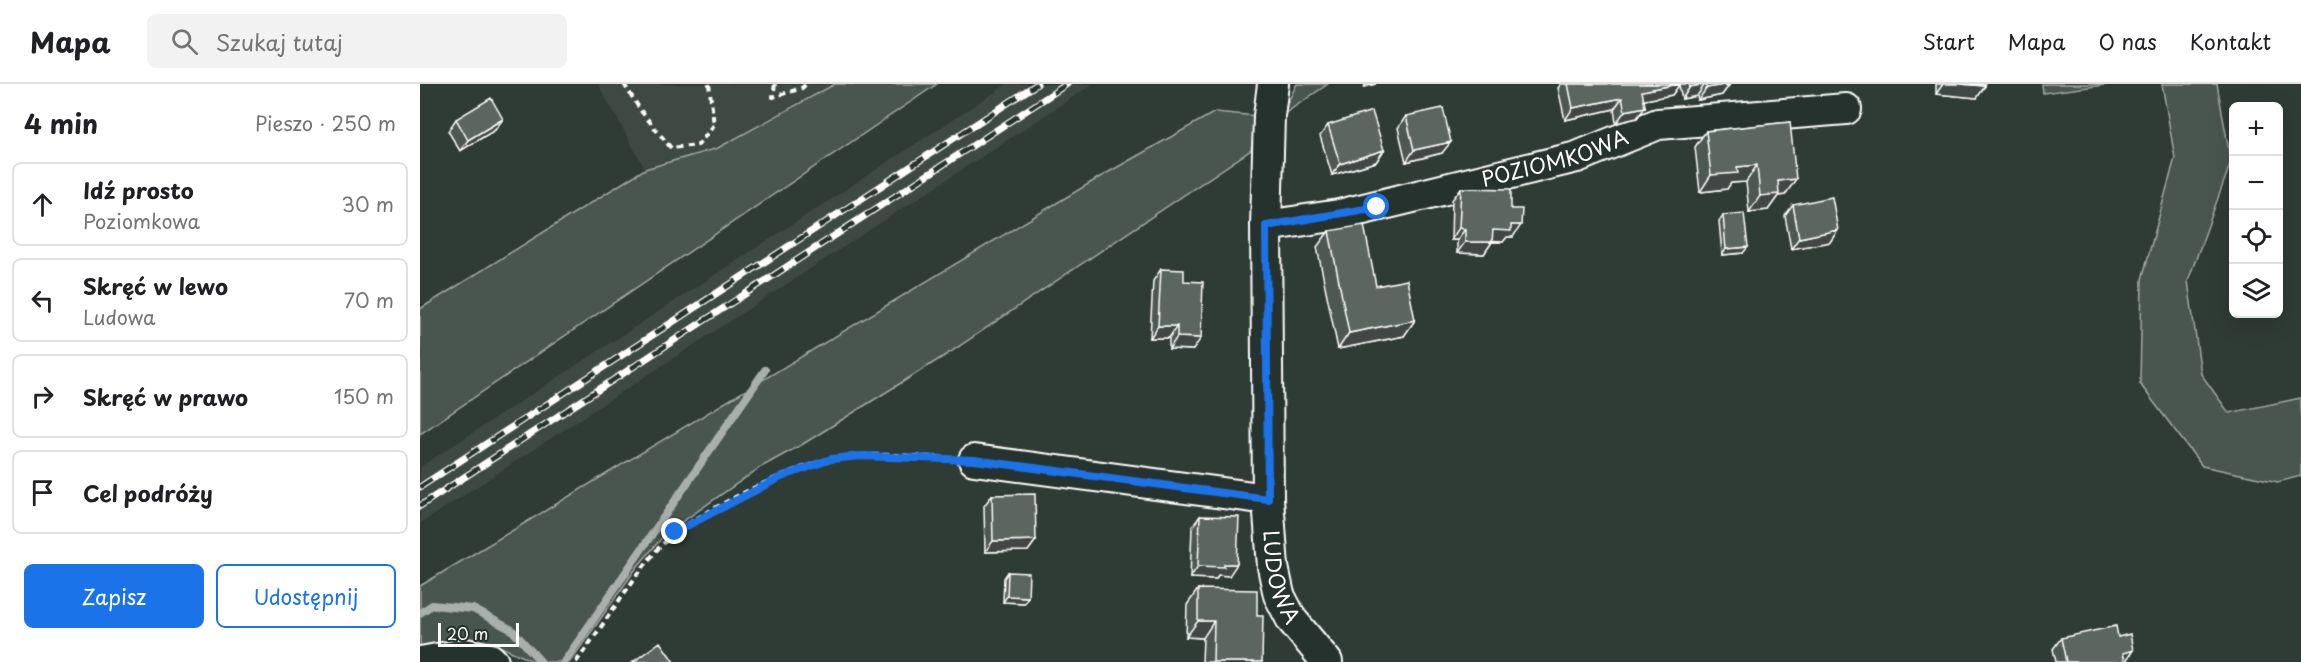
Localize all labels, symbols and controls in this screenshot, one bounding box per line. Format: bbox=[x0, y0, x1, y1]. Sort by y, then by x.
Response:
search box bbox=[147, 14, 567, 68]
text: Mapa bbox=[30, 20, 111, 63]
icon: search bbox=[168, 25, 201, 58]
text: Szukaj tutaj bbox=[216, 25, 343, 58]
text: Start bbox=[1923, 25, 1975, 57]
text: Mapa bbox=[2008, 25, 2066, 57]
text: O nas bbox=[2099, 25, 2157, 57]
text: Kontakt bbox=[2190, 25, 2271, 57]
map controls bbox=[2229, 102, 2283, 318]
button: + bbox=[2229, 102, 2283, 156]
text: 4 min bbox=[24, 104, 98, 143]
text: Pieszo · 250 m bbox=[255, 108, 396, 138]
street label: POZIOMKOWA bbox=[1478, 120, 1632, 194]
button: − bbox=[2229, 156, 2283, 210]
text: Idź prosto bbox=[83, 173, 194, 206]
icon: ahead bbox=[26, 188, 59, 221]
text: 30 m bbox=[341, 189, 394, 219]
route start bbox=[1363, 193, 1389, 219]
text: Poziomkowa bbox=[83, 206, 200, 236]
button: locate bbox=[2229, 210, 2283, 264]
button: layers bbox=[2229, 264, 2283, 318]
text: Skręć w lewo bbox=[83, 269, 228, 302]
icon: left bbox=[26, 284, 59, 317]
text: 70 m bbox=[344, 285, 394, 315]
text: Ludowa bbox=[83, 302, 155, 332]
icon: right bbox=[26, 380, 59, 413]
text: Skręć w prawo bbox=[83, 380, 248, 413]
text: 150 m bbox=[334, 381, 394, 411]
icon: arrive bbox=[26, 476, 59, 509]
text: Cel podróży bbox=[83, 476, 213, 509]
route end bbox=[661, 518, 687, 544]
street label: LUDOWA bbox=[1256, 529, 1309, 629]
button: Zapisz bbox=[24, 564, 204, 628]
button: Udostępnij bbox=[216, 564, 396, 628]
scale bar bbox=[438, 620, 519, 648]
text: 20 m bbox=[447, 621, 488, 645]

